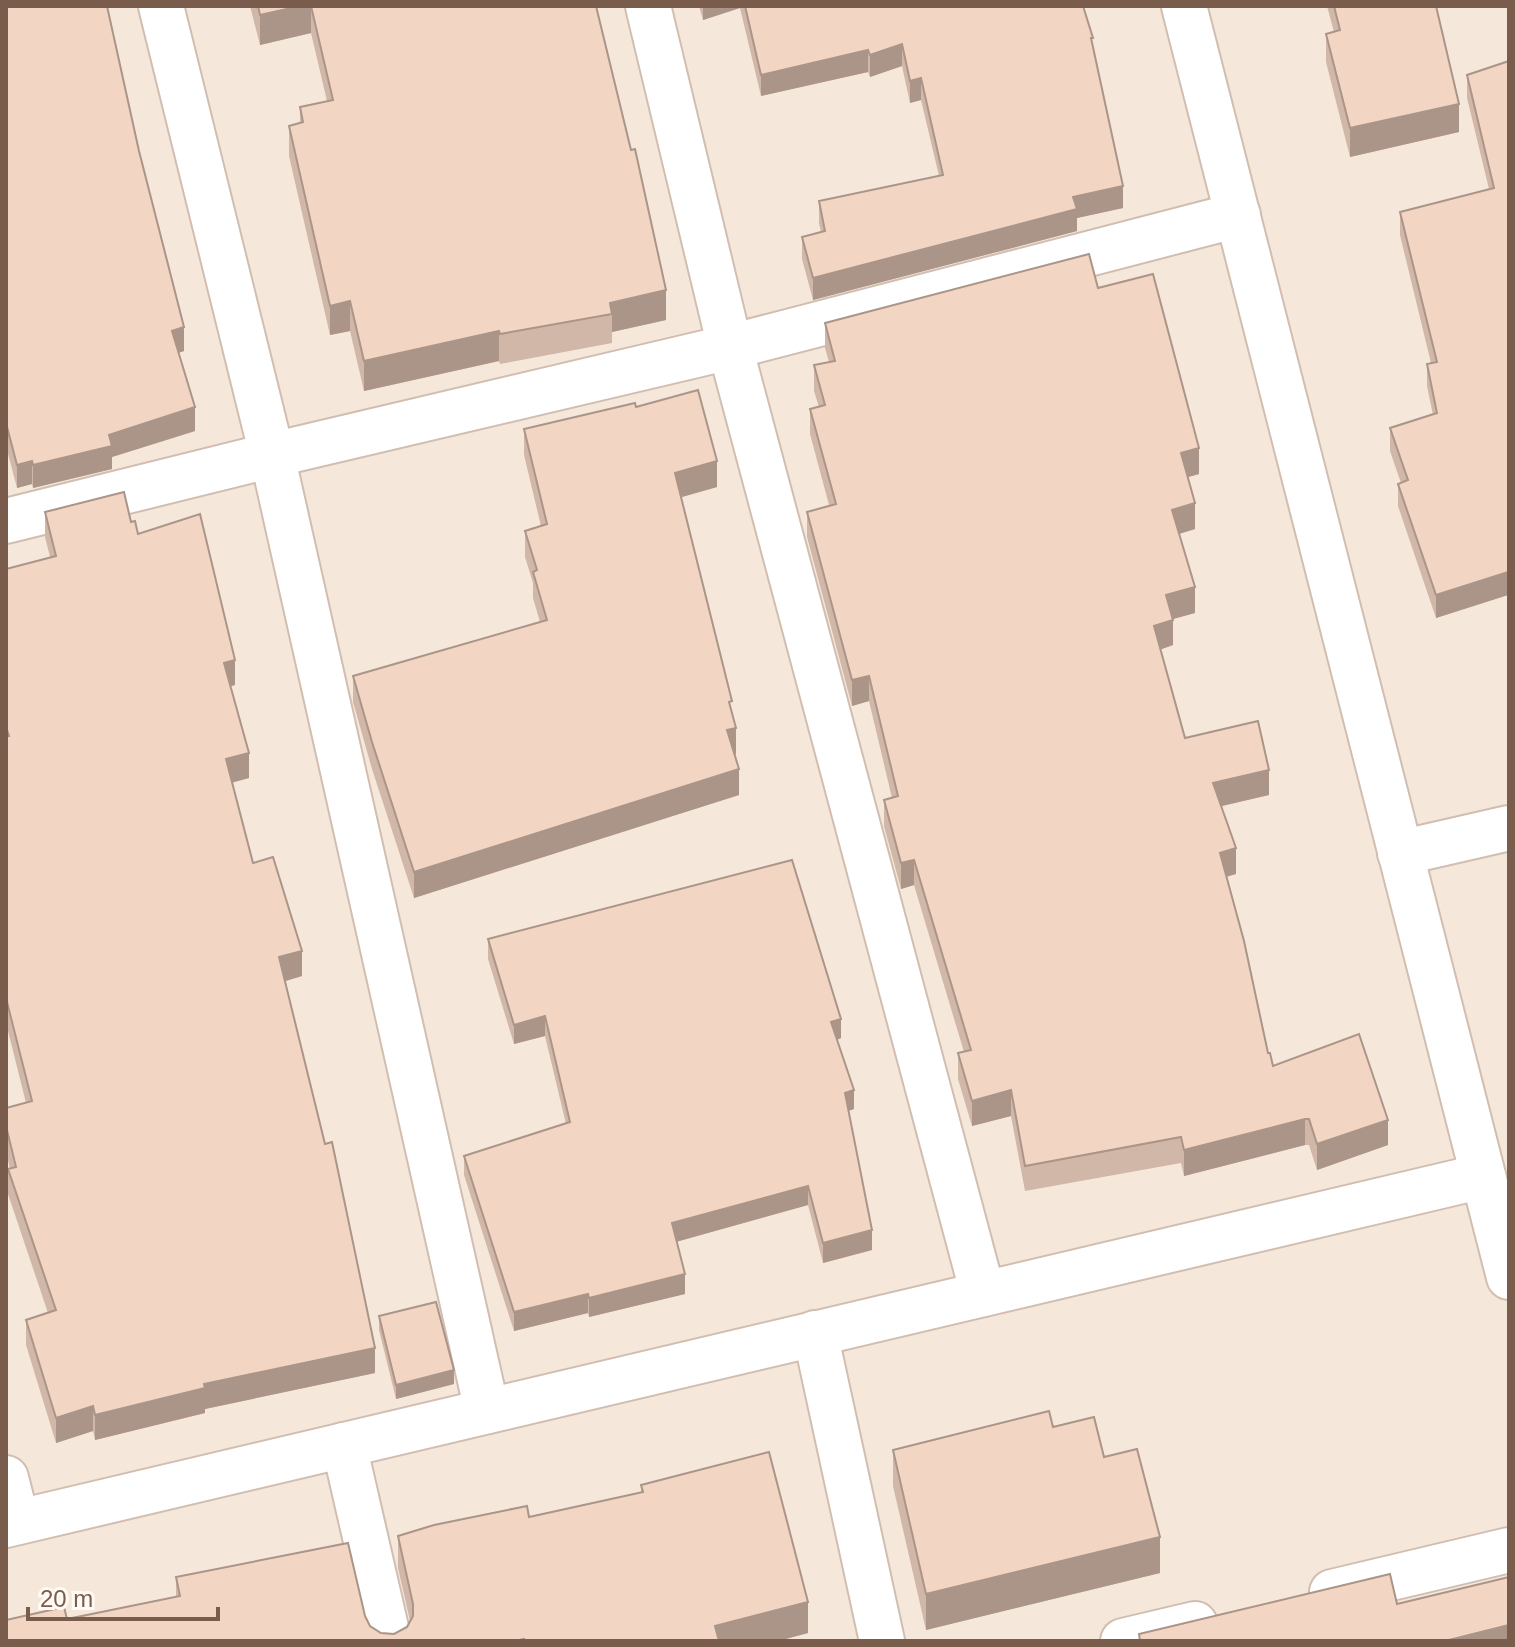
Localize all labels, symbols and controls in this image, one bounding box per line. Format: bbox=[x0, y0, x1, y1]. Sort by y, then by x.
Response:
scale bar bbox=[28, 1571, 218, 1621]
text: 20 m bbox=[40, 1585, 93, 1612]

